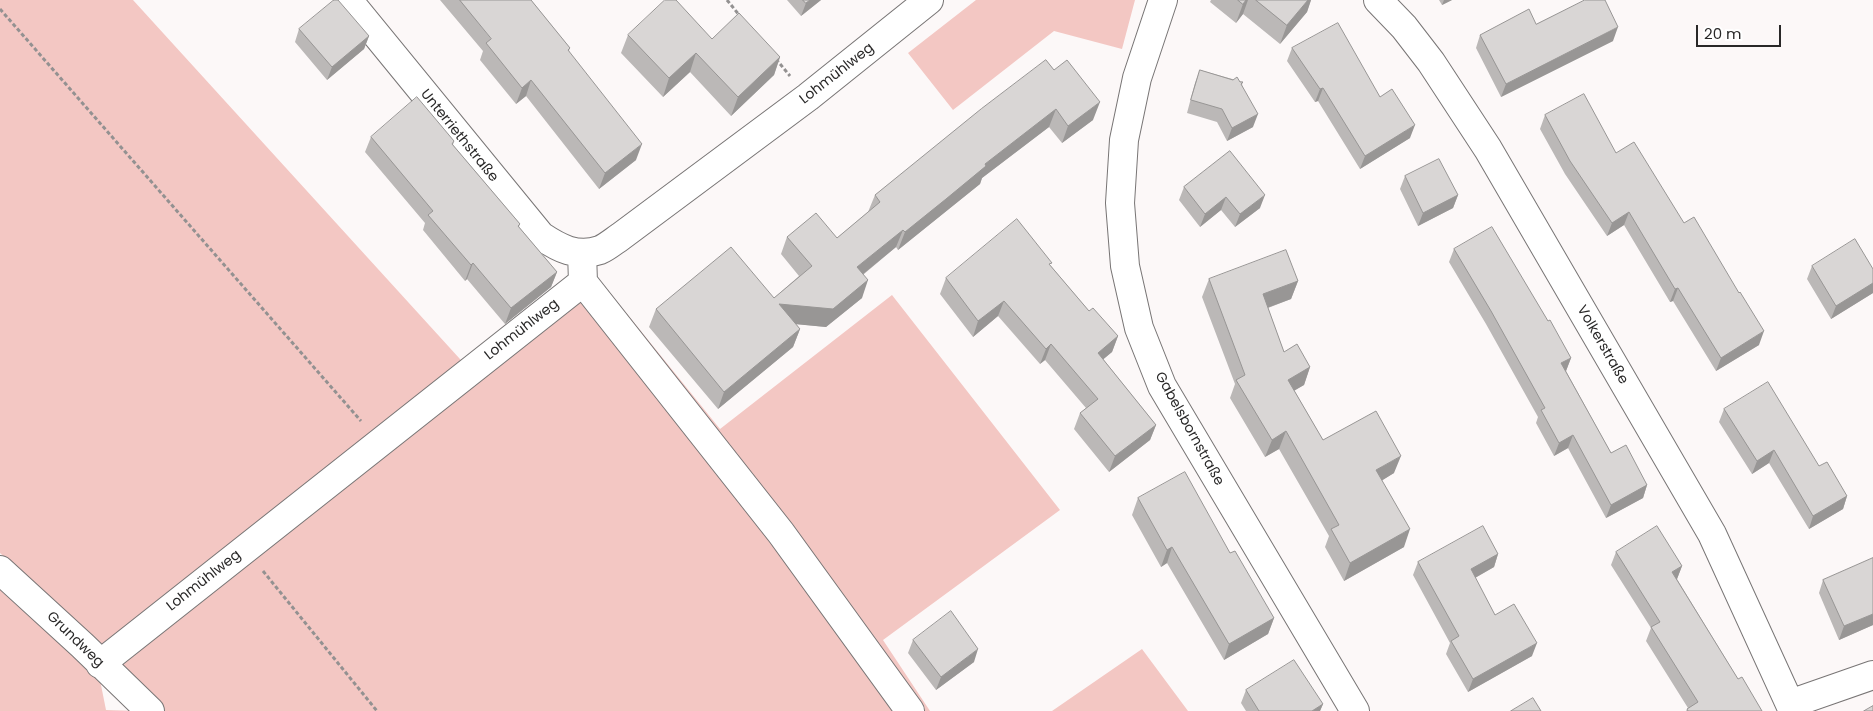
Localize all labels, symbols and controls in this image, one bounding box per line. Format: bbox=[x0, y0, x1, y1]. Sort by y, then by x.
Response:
scale bar bbox=[1698, 15, 1783, 47]
text: 20 m bbox=[1704, 23, 1742, 44]
street label: Lohmühlweg bbox=[797, 40, 877, 108]
street label: Unterriethstraße bbox=[417, 86, 501, 186]
street label: Lohmühlweg bbox=[482, 296, 562, 364]
street label: Volkerstraße bbox=[1573, 303, 1631, 387]
street label: Gabelsbornstraße bbox=[1151, 369, 1227, 489]
street label: Lohmühlweg bbox=[164, 547, 244, 615]
street label: Grundweg bbox=[43, 609, 107, 671]

